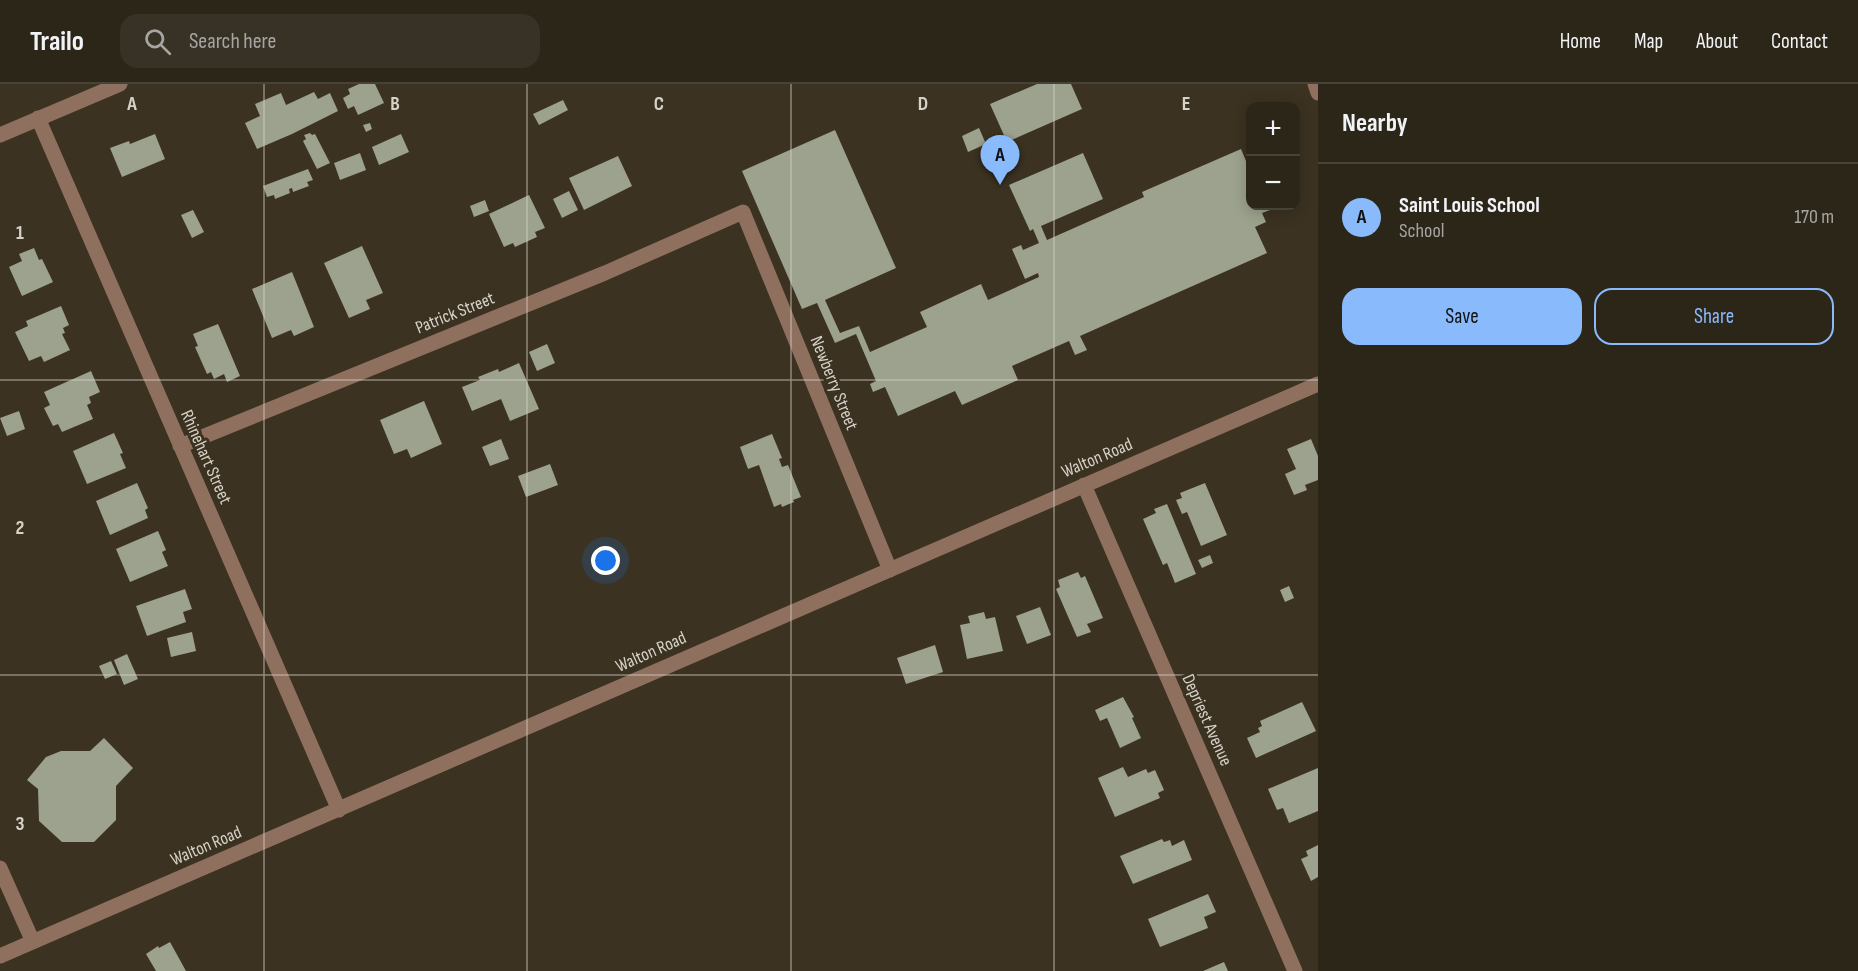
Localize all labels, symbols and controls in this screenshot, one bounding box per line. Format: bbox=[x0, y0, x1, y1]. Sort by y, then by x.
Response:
search box bbox=[120, 14, 540, 68]
text: Trailo bbox=[30, 25, 84, 58]
icon: search bbox=[141, 25, 174, 58]
text: Search here bbox=[189, 28, 276, 55]
text: Home bbox=[1560, 29, 1601, 54]
text: Map bbox=[1634, 29, 1663, 54]
text: About bbox=[1696, 29, 1738, 54]
text: Contact bbox=[1771, 29, 1828, 54]
text: A bbox=[126, 92, 137, 116]
text: B bbox=[390, 92, 400, 116]
text: C bbox=[654, 92, 664, 116]
text: D bbox=[918, 92, 928, 116]
text: E bbox=[1182, 92, 1190, 116]
map controls bbox=[1246, 102, 1300, 210]
button: + bbox=[1246, 102, 1300, 156]
text: Nearby bbox=[1342, 108, 1408, 139]
pin: A bbox=[980, 135, 1020, 185]
button: − bbox=[1246, 156, 1300, 210]
text: Saint Louis School bbox=[1399, 192, 1540, 219]
text: A bbox=[1357, 205, 1366, 229]
text: 170 m bbox=[1794, 205, 1834, 229]
text: School bbox=[1399, 219, 1444, 243]
text: 1 bbox=[16, 221, 24, 245]
street label: Patrick Street bbox=[412, 287, 498, 338]
button: Save bbox=[1342, 288, 1582, 345]
button: Share bbox=[1594, 288, 1834, 345]
street label: Newberry Street bbox=[806, 333, 863, 433]
street label: Rhinehart Street bbox=[176, 407, 236, 508]
street label: Walton Road bbox=[1058, 434, 1136, 482]
text: 2 bbox=[16, 516, 24, 540]
your location bbox=[591, 546, 620, 575]
street label: Walton Road bbox=[613, 627, 689, 677]
street label: Depriest Avenue bbox=[1177, 671, 1237, 769]
text: 3 bbox=[16, 812, 25, 836]
street label: Walton Road bbox=[167, 822, 245, 870]

